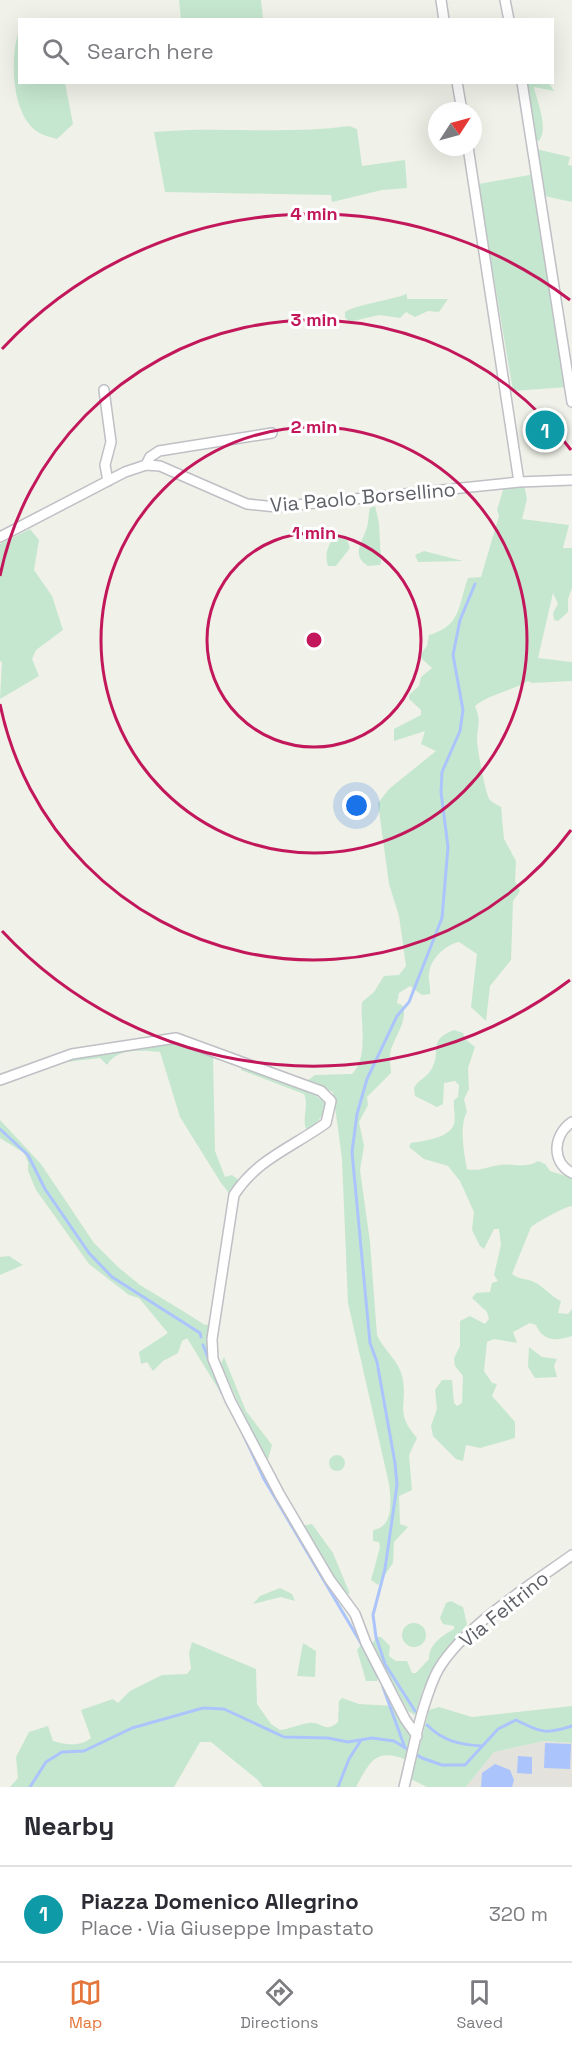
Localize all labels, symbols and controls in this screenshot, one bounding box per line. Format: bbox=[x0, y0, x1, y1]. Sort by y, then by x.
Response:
search box bbox=[18, 18, 554, 84]
icon: search bbox=[39, 35, 72, 68]
text: Search here bbox=[87, 37, 214, 65]
north arrow bbox=[428, 102, 482, 156]
text: 4 min bbox=[290, 202, 338, 225]
text: 3 min bbox=[291, 308, 337, 331]
pin: 1 bbox=[526, 408, 564, 452]
text: 2 min bbox=[291, 415, 337, 438]
street label: Via Paolo Borsellino bbox=[269, 476, 457, 518]
text: 1 min bbox=[292, 521, 336, 544]
centre of rings bbox=[304, 630, 324, 650]
your location bbox=[342, 791, 371, 820]
street label: Via Feltrino bbox=[454, 1565, 554, 1653]
text: Nearby bbox=[24, 1809, 114, 1843]
text: Piazza Domenico Allegrino bbox=[81, 1887, 359, 1915]
text: 1 bbox=[39, 1901, 48, 1927]
text: 320 m bbox=[489, 1901, 548, 1927]
text: Place · Via Giuseppe Impastato bbox=[81, 1915, 374, 1941]
tab: Map bbox=[69, 1976, 102, 2033]
tab: Directions bbox=[240, 1976, 319, 2033]
tab: Saved bbox=[456, 1976, 503, 2033]

